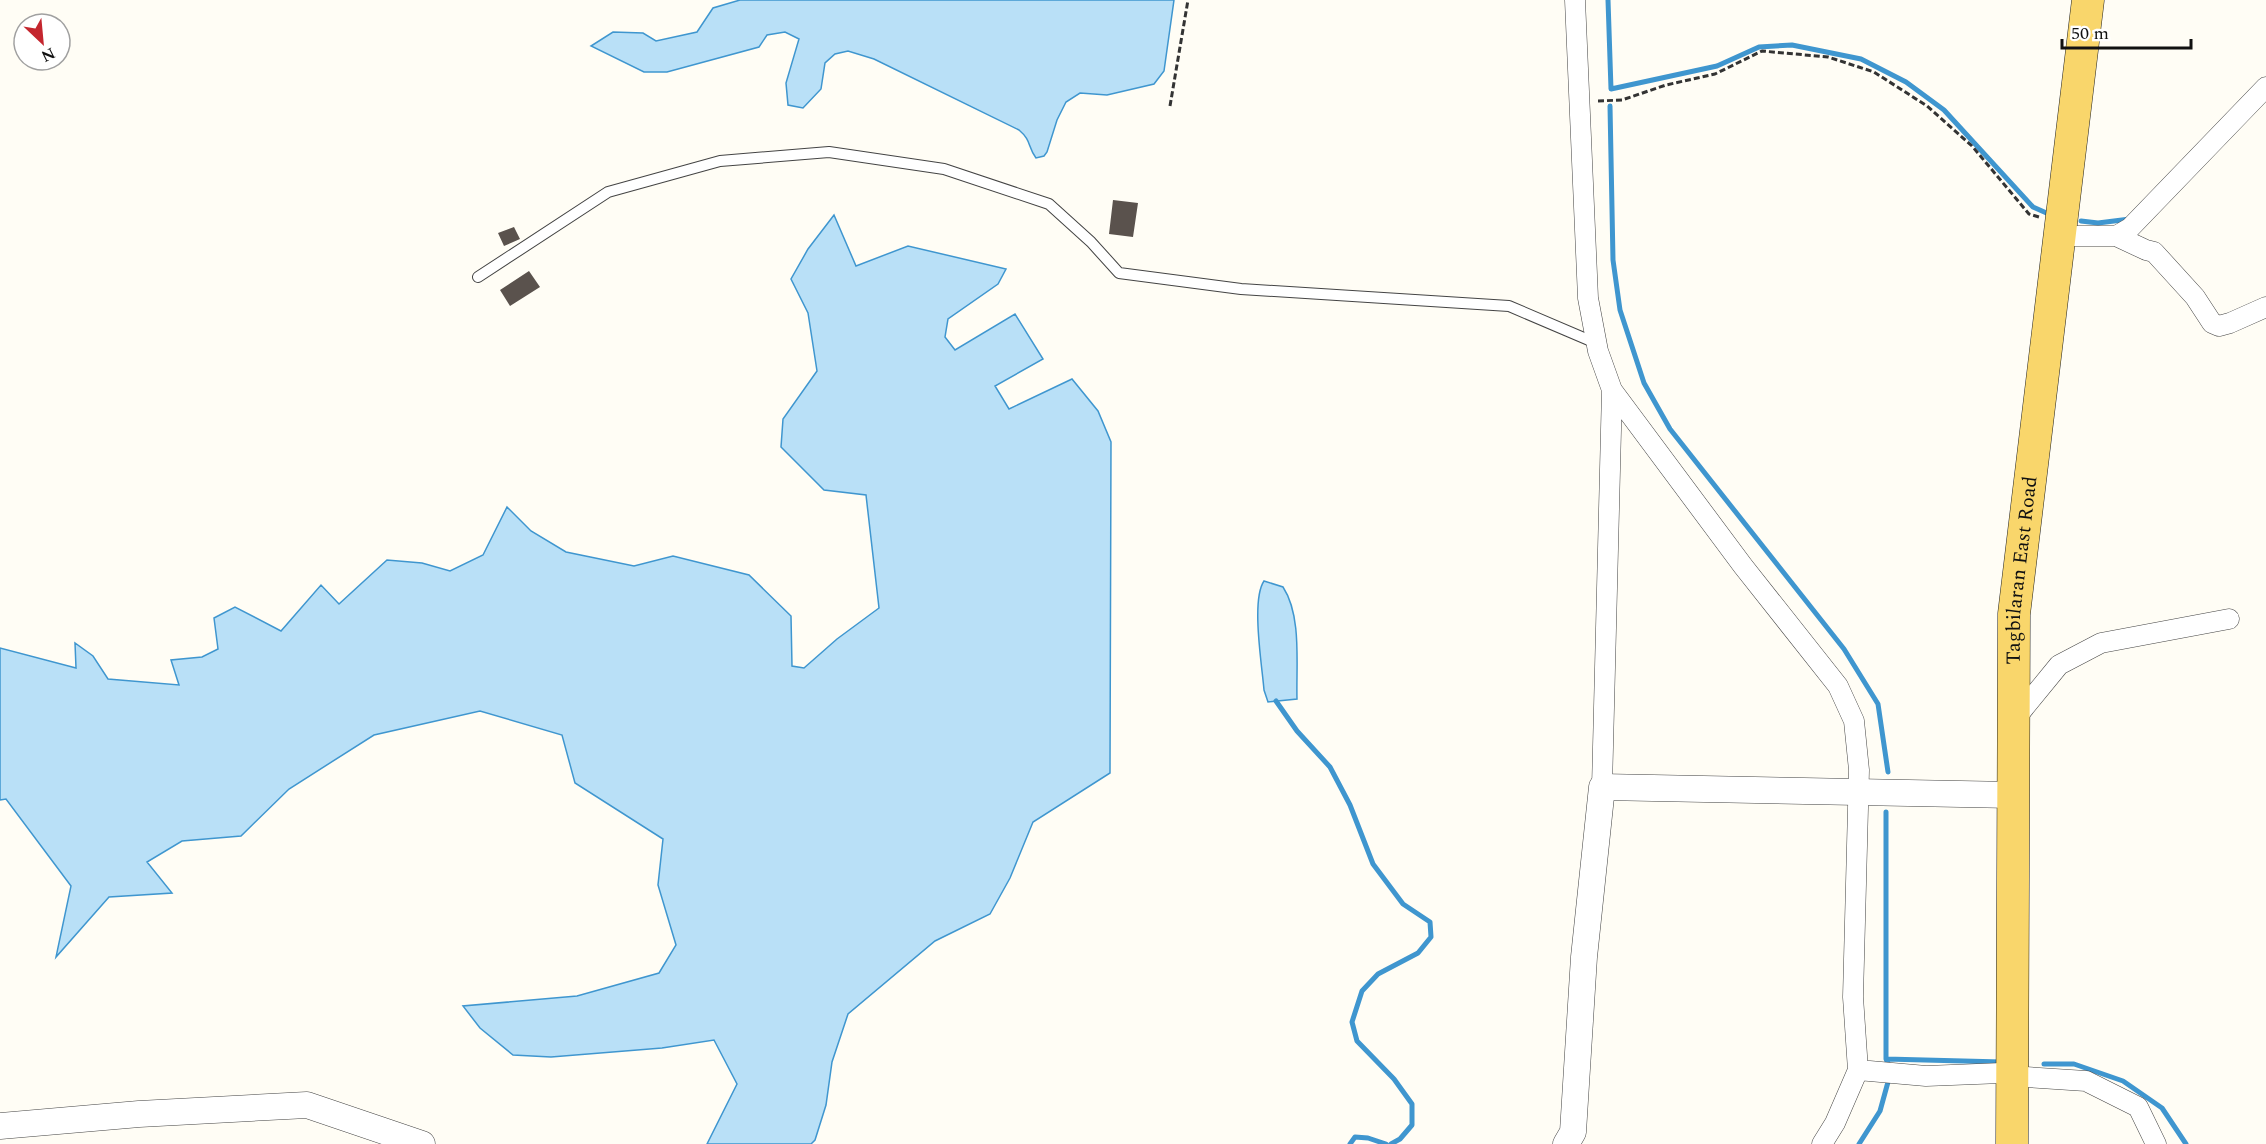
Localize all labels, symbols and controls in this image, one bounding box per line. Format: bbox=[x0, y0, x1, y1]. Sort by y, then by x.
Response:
north arrow bbox=[12, 12, 72, 72]
scale bar bbox=[2062, 12, 2191, 50]
text: 50 m bbox=[2071, 20, 2109, 47]
text: N bbox=[37, 41, 59, 68]
street label: Tagbilaran East Road bbox=[1999, 474, 2045, 665]

